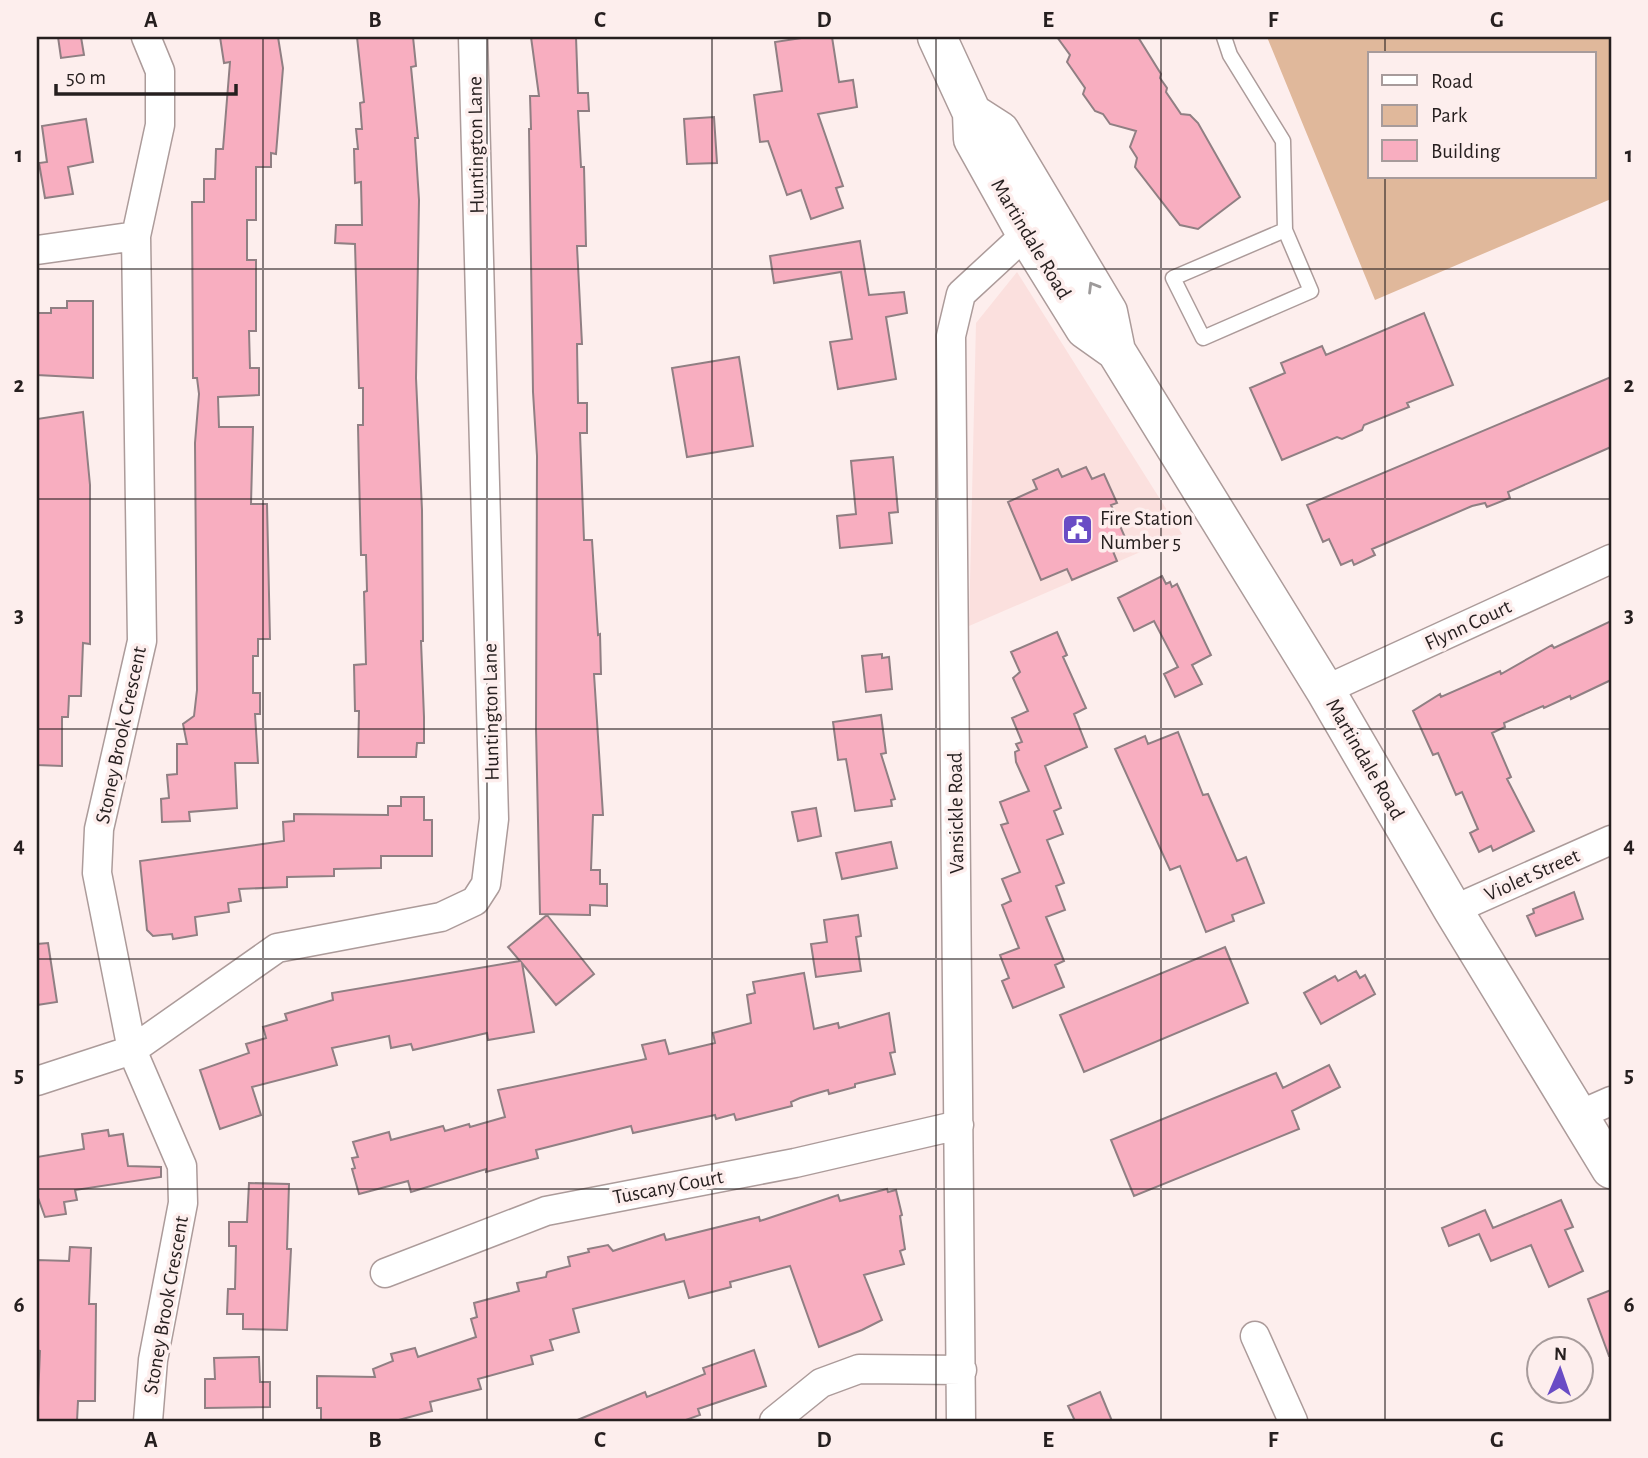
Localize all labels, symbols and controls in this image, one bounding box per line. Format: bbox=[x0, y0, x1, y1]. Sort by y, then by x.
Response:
text: A bbox=[144, 9, 158, 32]
text: B bbox=[368, 9, 382, 32]
text: C bbox=[594, 9, 606, 32]
text: D bbox=[816, 9, 832, 32]
text: E bbox=[1042, 9, 1054, 32]
text: F bbox=[1268, 9, 1279, 32]
text: G bbox=[1490, 9, 1504, 32]
scale bar bbox=[56, 52, 236, 96]
legend bbox=[1368, 52, 1596, 178]
text: 50 m bbox=[66, 67, 106, 88]
text: Road bbox=[1431, 71, 1473, 92]
street label: Huntington Lane bbox=[464, 76, 488, 214]
text: Park bbox=[1431, 105, 1468, 126]
text: Building bbox=[1431, 141, 1501, 162]
text: 1 bbox=[15, 144, 23, 167]
text: 1 bbox=[1625, 144, 1633, 167]
street label: Martindale Road bbox=[987, 175, 1075, 303]
one-way arrow bbox=[1089, 282, 1102, 295]
text: 2 bbox=[14, 374, 25, 397]
text: 2 bbox=[1624, 374, 1635, 397]
place label: Fire Station Number 5 bbox=[1100, 508, 1193, 553]
public building icon: Fire Station Number 5 bbox=[1060, 513, 1094, 547]
street label: Flynn Court bbox=[1421, 596, 1515, 654]
text: 3 bbox=[14, 604, 24, 627]
text: 3 bbox=[1624, 604, 1634, 627]
street label: Huntington Lane bbox=[479, 643, 503, 781]
street label: Stoney Brook Crescent bbox=[92, 644, 150, 826]
street label: Martindale Road bbox=[1322, 695, 1408, 823]
street label: Vansickle Road bbox=[944, 752, 968, 874]
text: 4 bbox=[13, 834, 25, 857]
text: 4 bbox=[1623, 834, 1635, 857]
street label: Violet Street bbox=[1481, 845, 1583, 905]
text: 5 bbox=[14, 1064, 24, 1087]
text: 5 bbox=[1624, 1064, 1634, 1087]
street label: Tuscany Court bbox=[611, 1166, 725, 1208]
street label: Stoney Brook Crescent bbox=[140, 1214, 192, 1396]
text: 6 bbox=[13, 1294, 25, 1317]
text: 6 bbox=[1623, 1294, 1635, 1317]
north arrow bbox=[1526, 1336, 1596, 1406]
text: N bbox=[1554, 1345, 1567, 1364]
text: A bbox=[144, 1429, 158, 1452]
text: B bbox=[368, 1429, 382, 1452]
text: C bbox=[594, 1429, 606, 1452]
text: D bbox=[816, 1429, 832, 1452]
text: E bbox=[1042, 1429, 1054, 1452]
text: F bbox=[1268, 1429, 1279, 1452]
text: G bbox=[1490, 1429, 1504, 1452]

